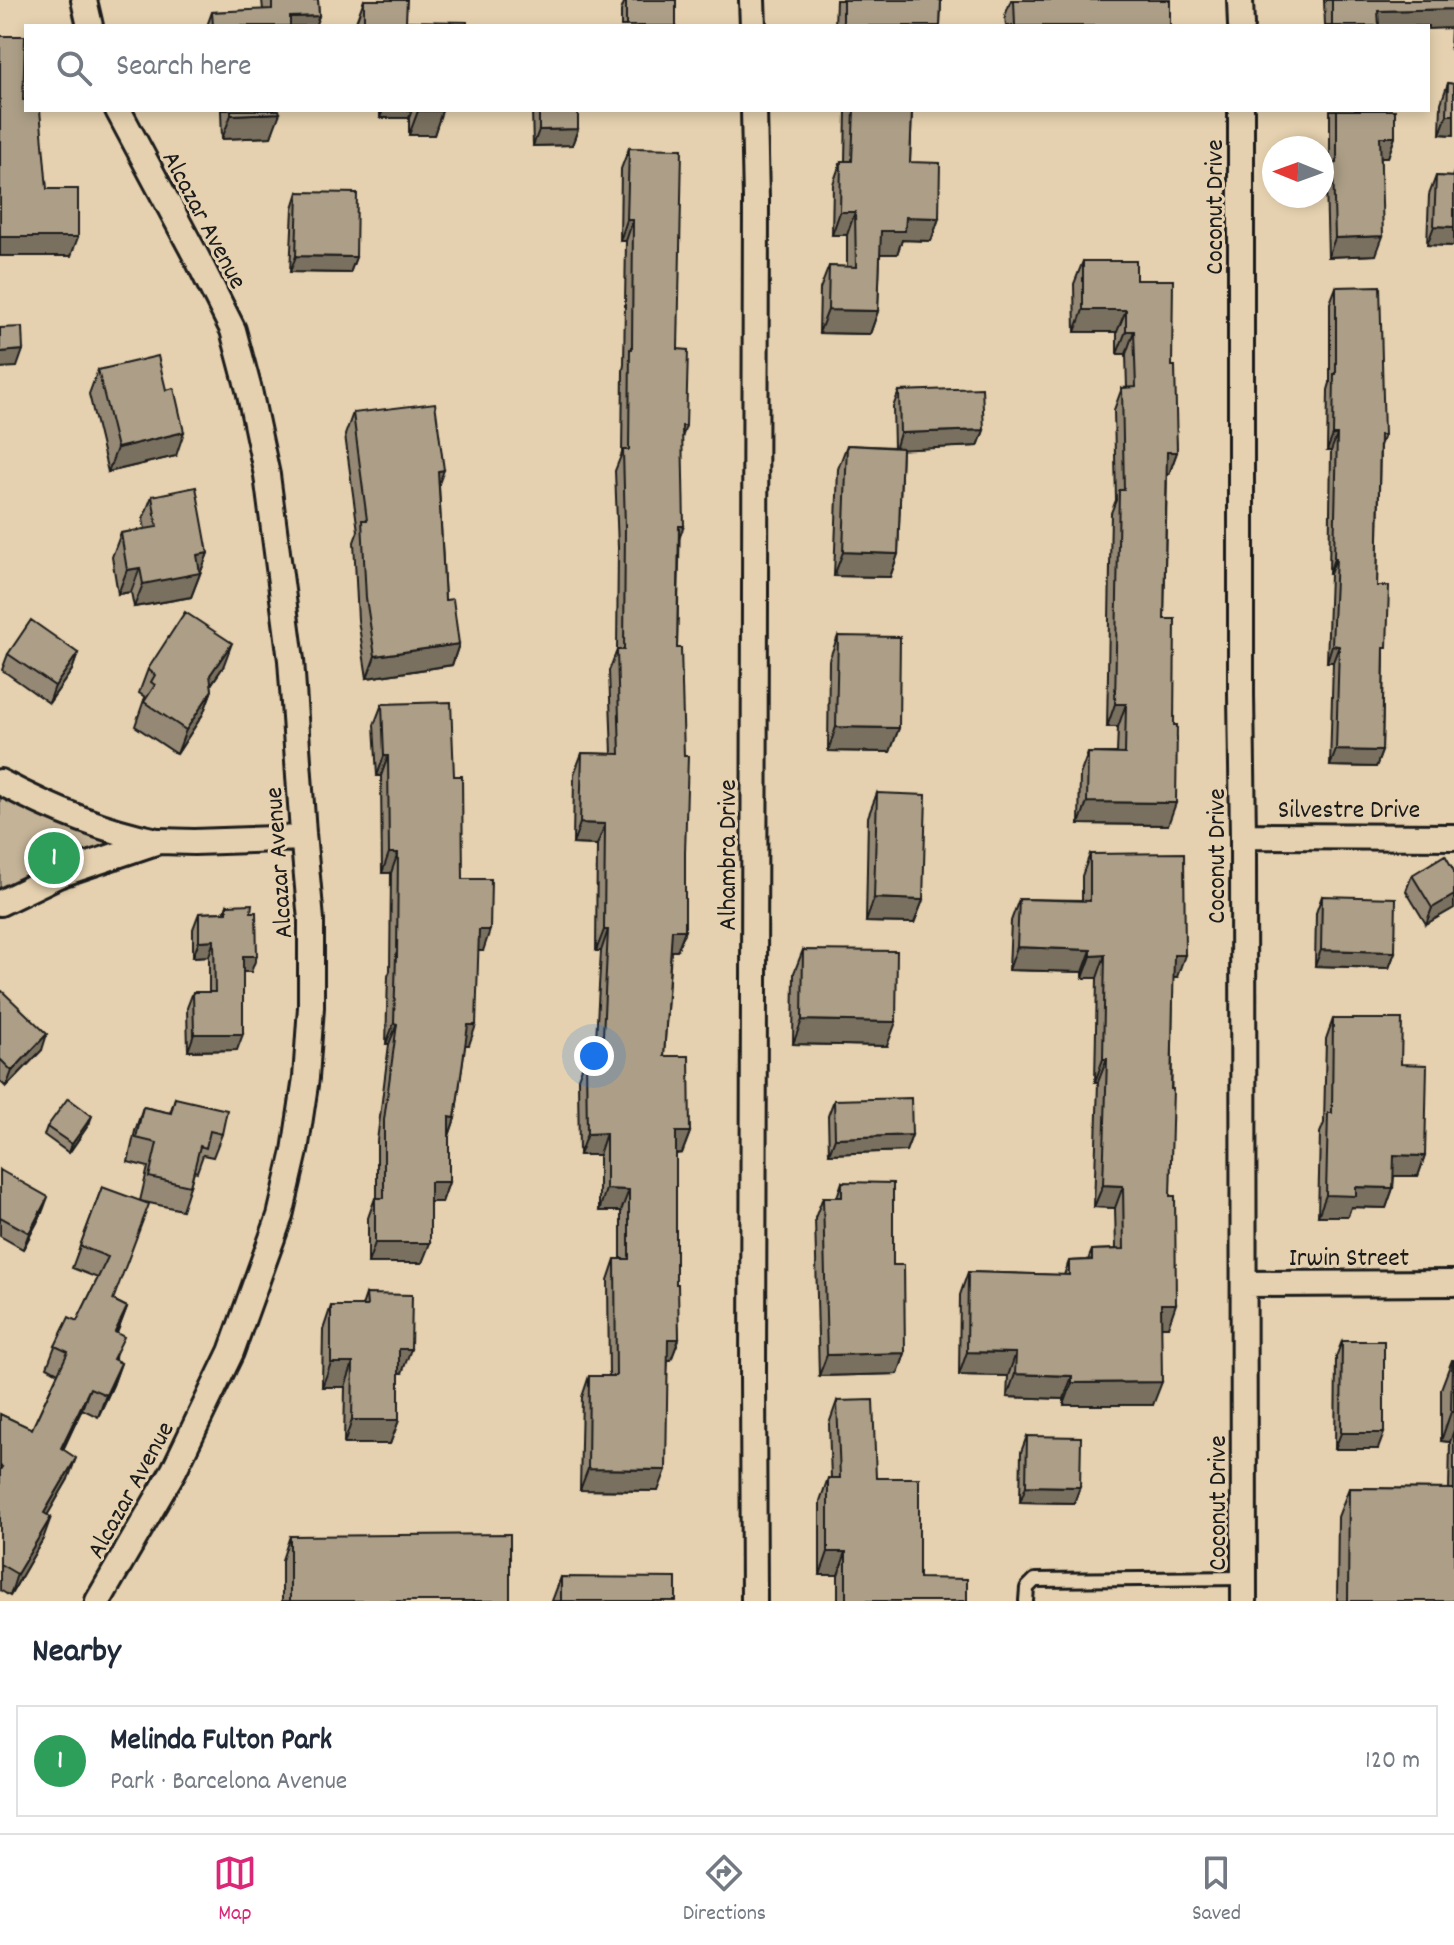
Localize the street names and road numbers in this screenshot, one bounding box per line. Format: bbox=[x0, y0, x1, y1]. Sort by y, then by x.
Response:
street label: Coconut Drive bbox=[1198, 139, 1235, 275]
street label: Alcazar Avenue bbox=[151, 145, 255, 296]
street label: Alhambra Drive bbox=[711, 779, 748, 931]
street label: Alcazar Avenue bbox=[257, 786, 304, 940]
street label: Coconut Drive bbox=[1200, 788, 1237, 924]
street label: Silvestre Drive bbox=[1278, 793, 1420, 830]
street label: Irwin Street bbox=[1289, 1241, 1410, 1278]
street label: Alcazar Avenue bbox=[79, 1415, 185, 1566]
street label: Coconut Drive bbox=[1201, 1435, 1238, 1571]

